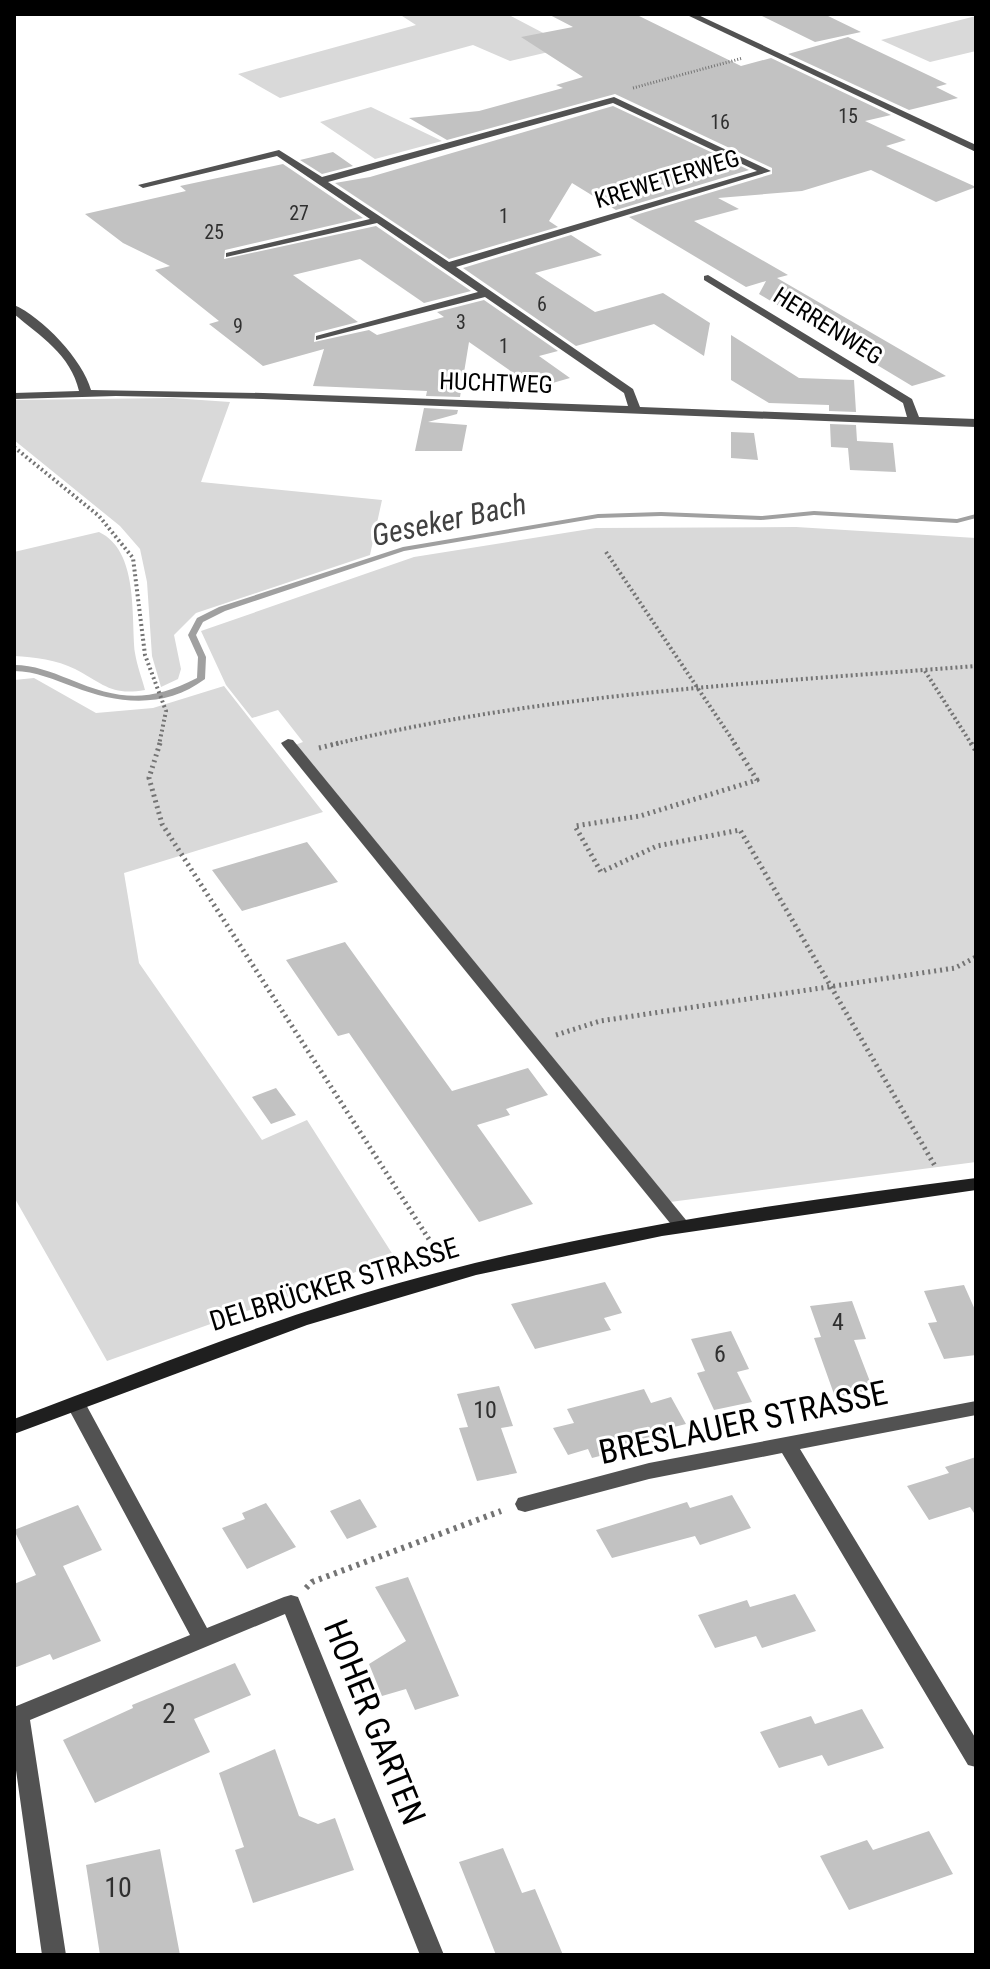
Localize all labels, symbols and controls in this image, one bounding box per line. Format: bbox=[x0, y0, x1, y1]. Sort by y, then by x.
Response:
house number: 15 bbox=[838, 104, 858, 128]
house number: 16 bbox=[710, 110, 730, 134]
street label: KREWETERWEG bbox=[591, 144, 743, 214]
house number: 27 bbox=[289, 201, 309, 225]
house number: 1 bbox=[499, 204, 509, 228]
house number: 25 bbox=[204, 220, 224, 244]
street label: HERRENWEG bbox=[768, 281, 888, 371]
house number: 6 bbox=[537, 292, 547, 316]
house number: 3 bbox=[456, 310, 466, 334]
house number: 9 bbox=[233, 314, 243, 338]
house number: 1 bbox=[499, 334, 509, 358]
street label: HUCHTWEG bbox=[439, 367, 553, 399]
water label: Geseker Bach bbox=[368, 486, 529, 553]
street label: DELBRÜCKER STRASSE bbox=[206, 1231, 463, 1338]
house number: 4 bbox=[832, 1308, 844, 1336]
house number: 6 bbox=[714, 1340, 726, 1368]
street label: BRESLAUER STRASSE bbox=[595, 1372, 891, 1472]
house number: 10 bbox=[473, 1396, 497, 1424]
street label: HOHER GARTEN bbox=[316, 1614, 434, 1830]
house number: 2 bbox=[162, 1697, 176, 1730]
house number: 10 bbox=[104, 1871, 132, 1904]

